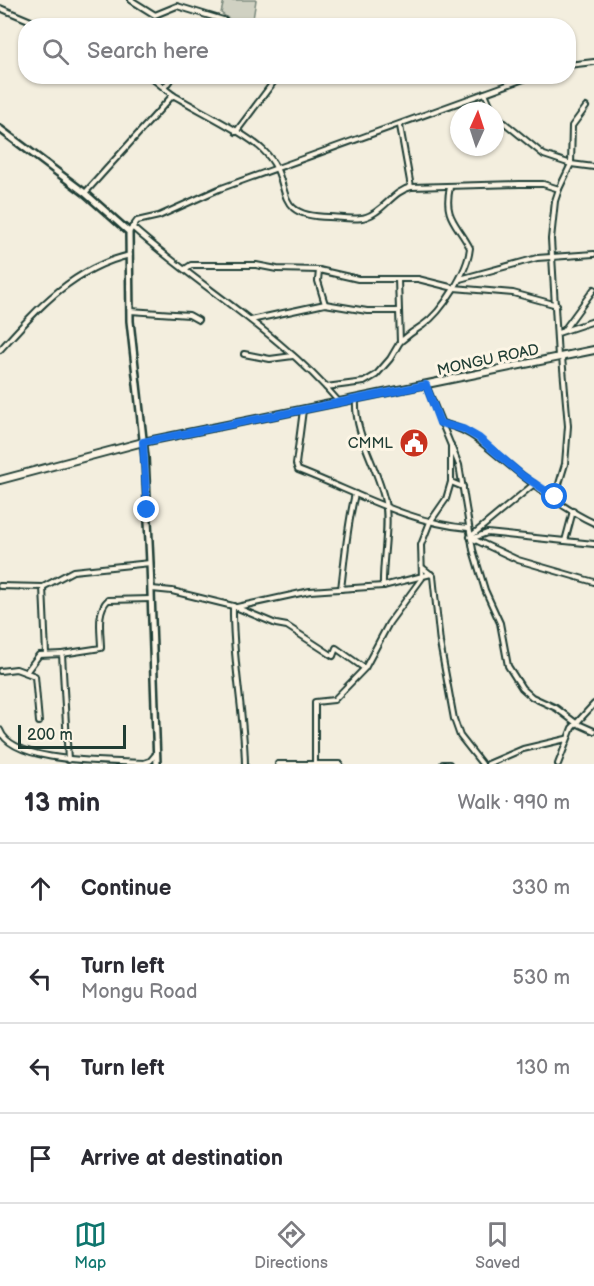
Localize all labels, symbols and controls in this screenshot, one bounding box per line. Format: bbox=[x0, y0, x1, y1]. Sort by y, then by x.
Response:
search box bbox=[18, 18, 576, 84]
icon: search bbox=[39, 35, 72, 68]
text: Search here bbox=[87, 38, 209, 65]
north arrow bbox=[450, 102, 504, 156]
street label: MONGU ROAD bbox=[435, 340, 541, 380]
public building icon: CMML bbox=[398, 427, 430, 459]
place label: CMML bbox=[348, 434, 393, 453]
route start bbox=[541, 483, 567, 509]
route end bbox=[133, 496, 159, 522]
scale bar bbox=[18, 722, 126, 750]
text: 200 m bbox=[27, 726, 73, 745]
text: 13 min bbox=[24, 788, 100, 819]
text: Walk · 990 m bbox=[457, 791, 570, 815]
icon: ahead bbox=[24, 872, 57, 905]
text: Continue bbox=[81, 875, 171, 902]
text: 330 m bbox=[512, 876, 570, 900]
text: Turn left bbox=[81, 953, 165, 980]
icon: left bbox=[24, 962, 57, 995]
text: 530 m bbox=[513, 966, 570, 990]
text: Mongu Road bbox=[81, 980, 197, 1004]
icon: left bbox=[24, 1052, 57, 1085]
text: Turn left bbox=[81, 1055, 165, 1082]
text: 130 m bbox=[516, 1056, 570, 1080]
icon: arrive bbox=[24, 1142, 57, 1175]
text: Arrive at destination bbox=[81, 1145, 283, 1172]
tab: Map bbox=[74, 1218, 107, 1273]
tab: Directions bbox=[254, 1218, 328, 1273]
tab: Saved bbox=[475, 1218, 520, 1273]

